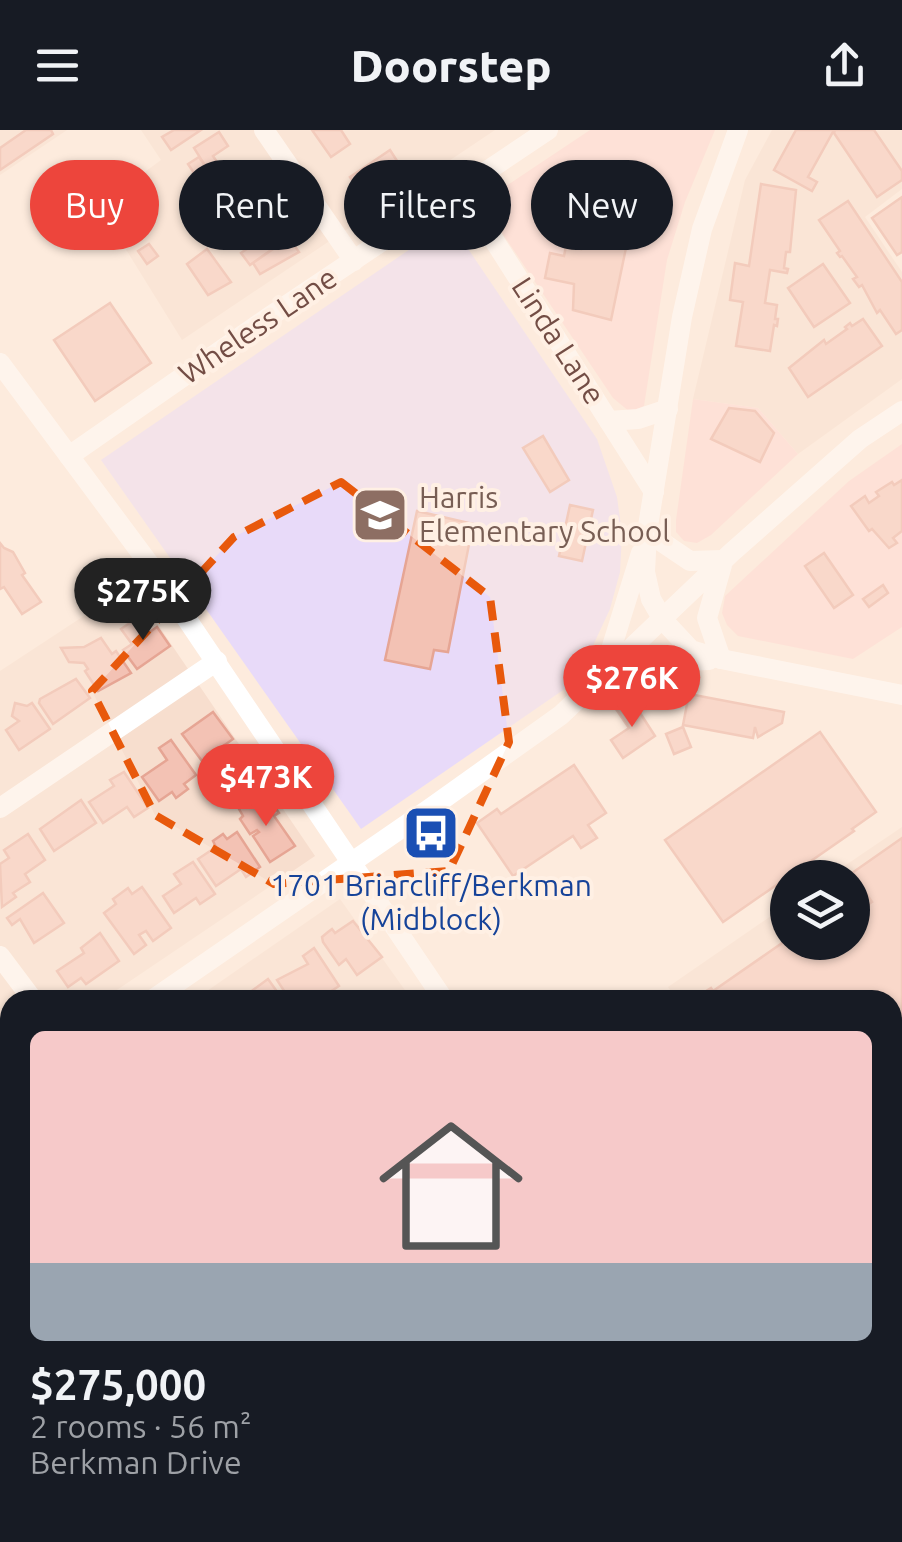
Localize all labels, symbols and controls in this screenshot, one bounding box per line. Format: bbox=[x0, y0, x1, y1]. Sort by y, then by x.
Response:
icon: menu bbox=[30, 38, 85, 93]
icon: share bbox=[817, 38, 872, 93]
text: Doorstep bbox=[350, 40, 552, 91]
chip: Buy bbox=[30, 160, 159, 250]
chip: Rent bbox=[179, 160, 324, 250]
chip: Filters bbox=[344, 160, 511, 250]
chip: New bbox=[531, 160, 673, 250]
street label: Wheless Lane bbox=[172, 260, 343, 390]
street label: Linda Lane bbox=[505, 271, 612, 410]
place label: Harris Elementary School bbox=[419, 480, 670, 548]
school or university icon: Harris Elementary School bbox=[350, 485, 410, 545]
pin: $275K bbox=[73, 558, 213, 643]
text: $275K bbox=[96, 572, 190, 608]
pin: $276K bbox=[562, 645, 702, 730]
text: $276K bbox=[585, 659, 679, 695]
pin: $473K bbox=[196, 744, 336, 829]
text: $473K bbox=[219, 758, 313, 794]
bus stop icon: 1701 Briarcliff/Berkman (Midblock) bbox=[401, 803, 461, 863]
map controls bbox=[770, 860, 870, 960]
button: layers bbox=[770, 860, 870, 960]
place label: 1701 Briarcliff/Berkman (Midblock) bbox=[270, 868, 592, 936]
icon: home bbox=[361, 1096, 541, 1276]
text: $275,000 bbox=[30, 1361, 206, 1408]
text: 2 rooms · 56 m² bbox=[30, 1408, 251, 1444]
text: Berkman Drive bbox=[30, 1444, 242, 1480]

